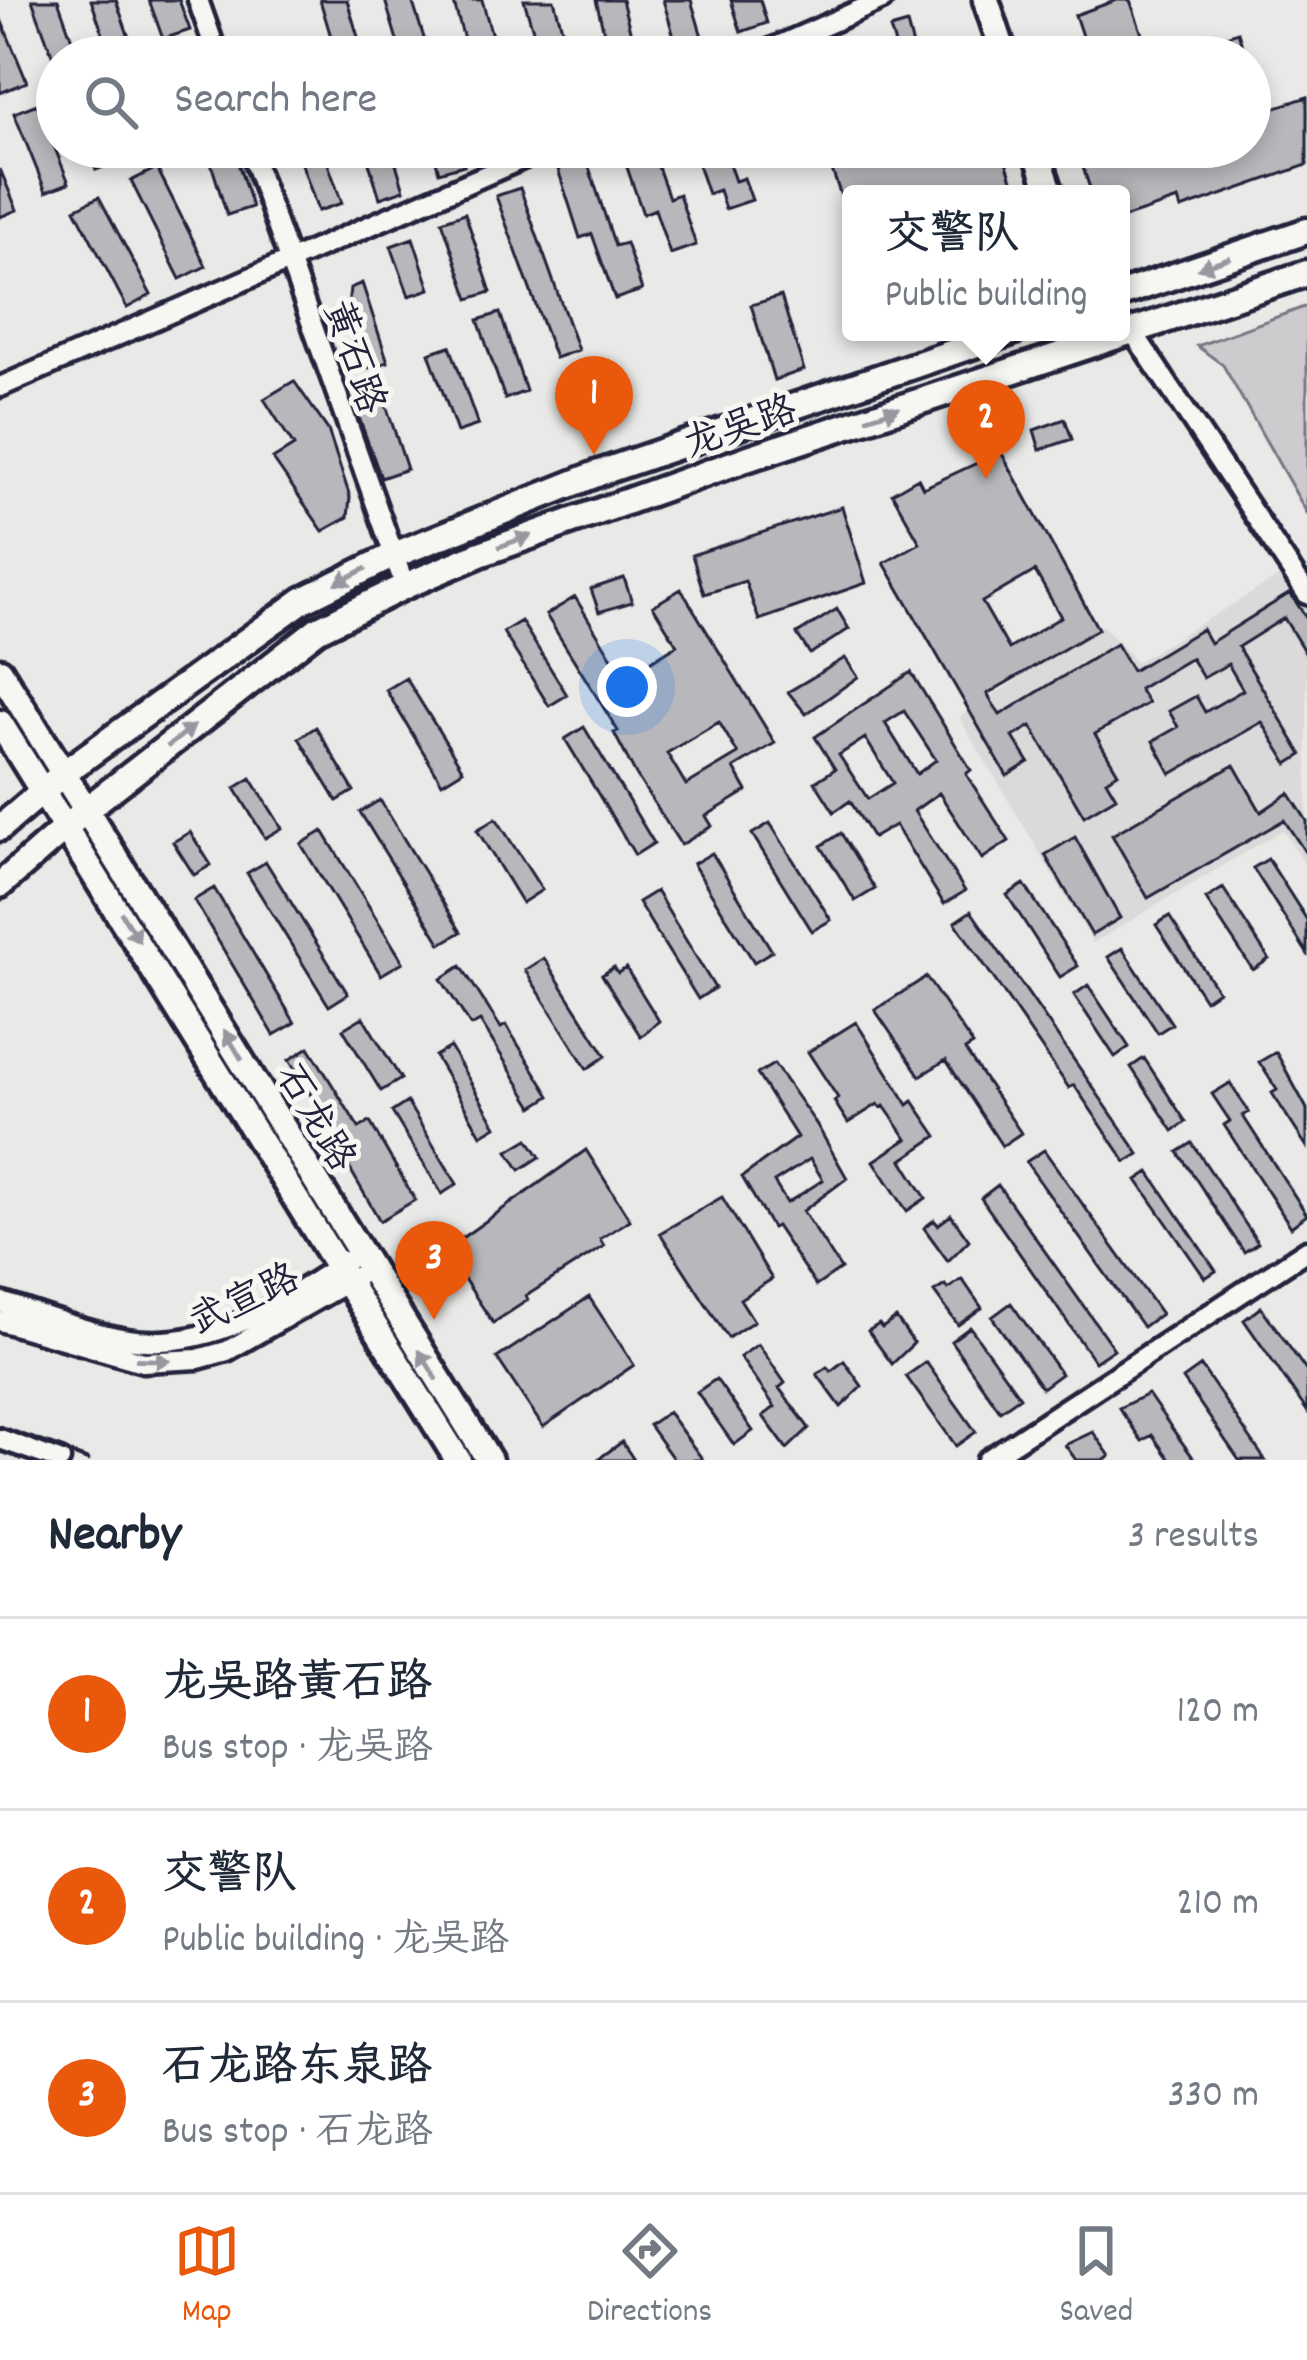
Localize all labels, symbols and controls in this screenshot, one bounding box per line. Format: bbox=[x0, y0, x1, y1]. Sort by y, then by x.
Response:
search box bbox=[36, 36, 1271, 168]
icon: search bbox=[78, 69, 144, 135]
text: Search here bbox=[174, 70, 377, 134]
popup bbox=[842, 185, 1130, 341]
text: 交警队 bbox=[884, 206, 1019, 270]
one-way arrow bbox=[1195, 254, 1232, 273]
text: Public building bbox=[884, 270, 1088, 325]
street label: 黄石路 bbox=[306, 294, 396, 422]
pin: 1 bbox=[555, 356, 633, 455]
pin: 2 bbox=[947, 380, 1025, 479]
street label: 龙吴路 bbox=[677, 385, 805, 475]
one-way arrow bbox=[865, 403, 902, 422]
one-way arrow bbox=[497, 531, 533, 549]
one-way arrow bbox=[334, 566, 369, 586]
your location bbox=[597, 657, 657, 717]
one-way arrow bbox=[165, 724, 196, 749]
one-way arrow bbox=[119, 910, 140, 944]
one-way arrow bbox=[223, 1028, 244, 1062]
street label: 石龙路 bbox=[259, 1055, 366, 1184]
pin: 3 bbox=[395, 1221, 473, 1320]
street label: 武宣路 bbox=[181, 1253, 310, 1353]
one-way arrow bbox=[417, 1349, 439, 1381]
one-way arrow bbox=[135, 1350, 173, 1369]
text: Nearby bbox=[48, 1502, 181, 1574]
text: 3 results bbox=[1128, 1511, 1259, 1566]
text: 龙吴路黄石路 bbox=[162, 1654, 432, 1718]
text: 1 bbox=[83, 1686, 91, 1741]
text: 120 m bbox=[1176, 1686, 1259, 1741]
text: Bus stop · 龙吴路 bbox=[162, 1723, 433, 1778]
text: 交警队 bbox=[162, 1846, 297, 1910]
text: 2 bbox=[78, 1878, 96, 1933]
text: 210 m bbox=[1176, 1878, 1259, 1933]
text: Public building · 龙吴路 bbox=[162, 1915, 509, 1970]
text: 石龙路东泉路 bbox=[162, 2038, 432, 2102]
text: 3 bbox=[78, 2070, 96, 2125]
text: 330 m bbox=[1167, 2070, 1259, 2125]
text: Bus stop · 石龙路 bbox=[162, 2107, 433, 2162]
tab: Map bbox=[174, 2218, 240, 2337]
tab: Directions bbox=[587, 2218, 712, 2337]
tab: Saved bbox=[1060, 2218, 1133, 2337]

